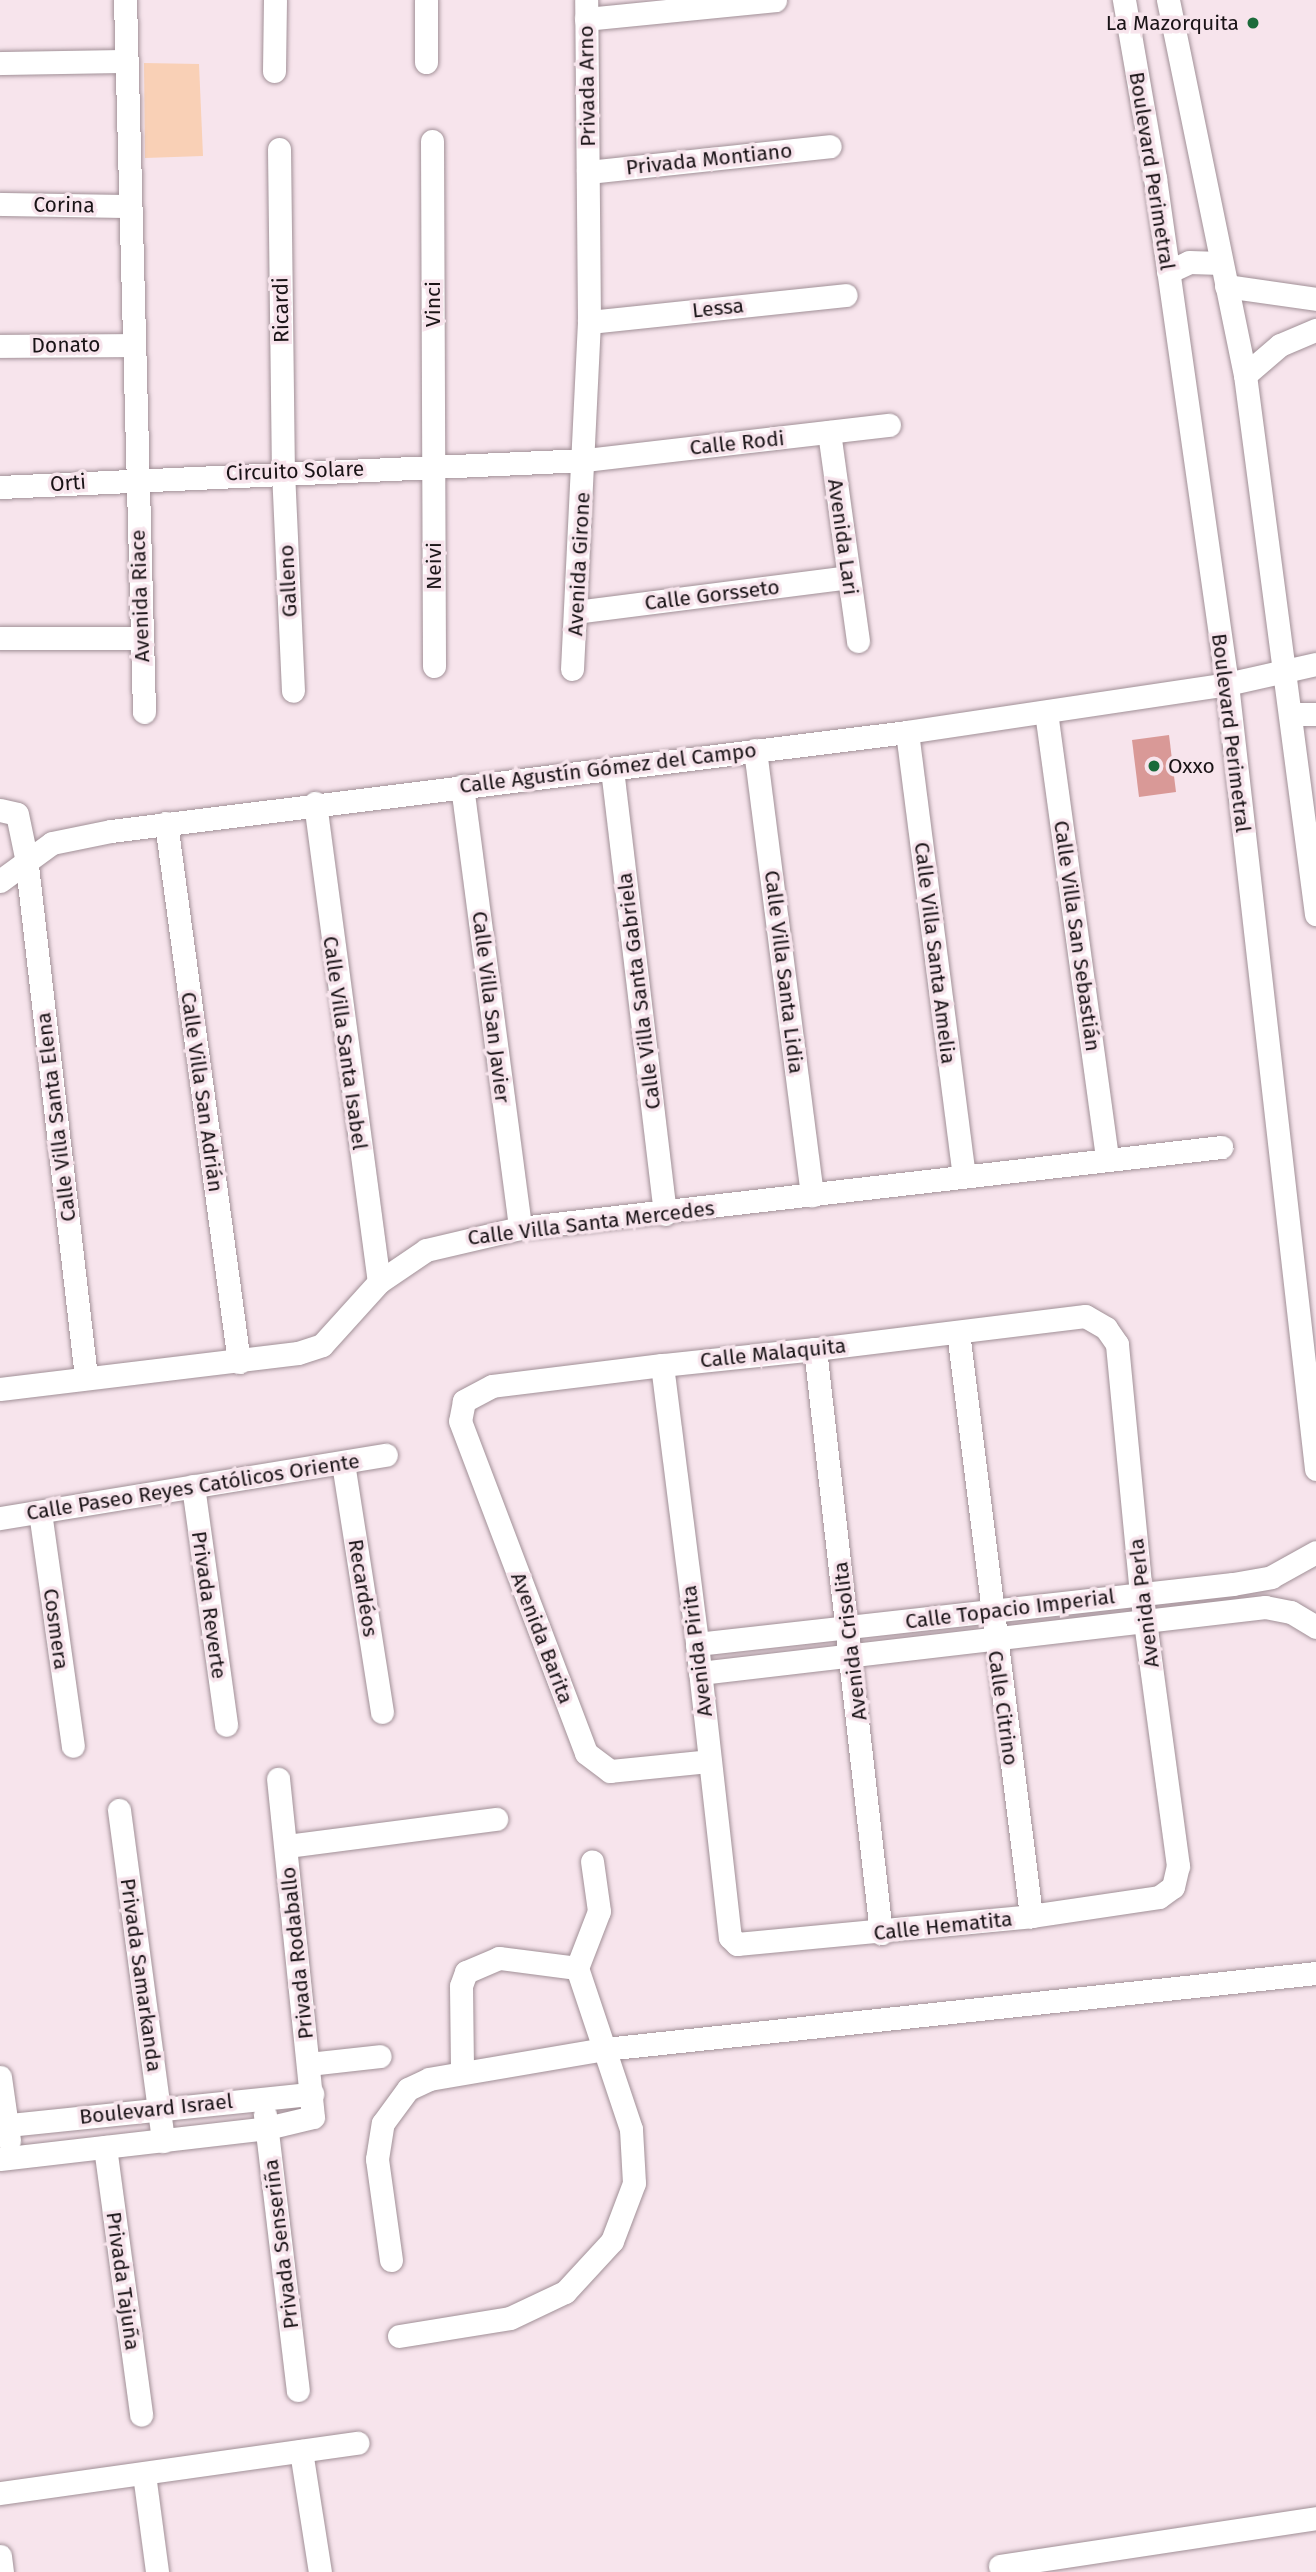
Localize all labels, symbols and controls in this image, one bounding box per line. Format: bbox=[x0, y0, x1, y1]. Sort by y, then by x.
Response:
place label: La Mazorquita bbox=[1106, 10, 1239, 36]
marker: La Mazorquita bbox=[1245, 15, 1261, 31]
street label: Privada Arno bbox=[573, 25, 601, 147]
street label: Boulevard Perimetral bbox=[1124, 70, 1180, 272]
street label: Privada Montiano bbox=[625, 138, 793, 180]
street label: Corina bbox=[33, 192, 95, 218]
street label: Ricardi bbox=[268, 277, 294, 343]
street label: Vinci bbox=[420, 281, 446, 327]
street label: Lessa bbox=[691, 293, 745, 323]
street label: Donato bbox=[31, 332, 101, 358]
street label: Calle Rodi bbox=[688, 425, 786, 461]
street label: Circuito Solare bbox=[225, 456, 365, 486]
street label: Orti bbox=[49, 469, 87, 497]
street label: Avenida Lari bbox=[822, 477, 864, 597]
street label: Avenida Girone bbox=[563, 491, 595, 637]
street label: Avenida Riace bbox=[125, 529, 155, 663]
street label: Neivi bbox=[421, 542, 447, 590]
street label: Galleno bbox=[274, 544, 302, 618]
street label: Calle Gorsseto bbox=[643, 574, 781, 616]
street label: Boulevard Perimetral bbox=[1206, 632, 1256, 834]
street label: Calle Agustín Gómez del Campo bbox=[458, 737, 758, 799]
place label: Oxxo bbox=[1168, 753, 1215, 779]
marker: Oxxo bbox=[1146, 758, 1162, 774]
street label: Calle Villa San Sebastián bbox=[1048, 819, 1106, 1053]
street label: Calle Villa Santa Amelia bbox=[909, 841, 961, 1065]
street label: Calle Villa Santa Lidia bbox=[759, 869, 809, 1075]
street label: Calle Villa Santa Gabriela bbox=[612, 871, 666, 1111]
street label: Calle Villa San Javier bbox=[467, 910, 515, 1104]
street label: Calle Villa Santa Isabel bbox=[318, 934, 372, 1152]
street label: Calle Villa San Adrián bbox=[175, 990, 229, 1194]
street label: Calle Villa Santa Elena bbox=[31, 1011, 81, 1223]
street label: Calle Villa Santa Mercedes bbox=[466, 1195, 716, 1251]
street label: Calle Malaquita bbox=[699, 1333, 847, 1373]
street label: Calle Paseo Reyes Católicos Oriente bbox=[25, 1448, 361, 1526]
street label: Privada Reverte bbox=[186, 1529, 232, 1681]
street label: Recardéos bbox=[343, 1537, 383, 1639]
street label: Avenida Perla bbox=[1124, 1537, 1164, 1669]
street label: Avenida Crisolita bbox=[828, 1560, 872, 1722]
street label: Avenida Barita bbox=[505, 1569, 579, 1707]
street label: Avenida Pirita bbox=[676, 1584, 718, 1718]
street label: Calle Topacio Imperial bbox=[904, 1584, 1116, 1634]
street label: Cosmera bbox=[38, 1587, 74, 1671]
street label: Calle Citrino bbox=[982, 1649, 1024, 1767]
street label: Privada Rodaballo bbox=[275, 1865, 319, 2041]
street label: Privada Samarkanda bbox=[115, 1877, 167, 2073]
street label: Calle Hematita bbox=[872, 1906, 1014, 1946]
street label: Boulevard Israel bbox=[78, 2088, 234, 2130]
street label: Privada Senseriña bbox=[258, 2158, 304, 2330]
street label: Privada Tajuña bbox=[101, 2210, 145, 2352]

